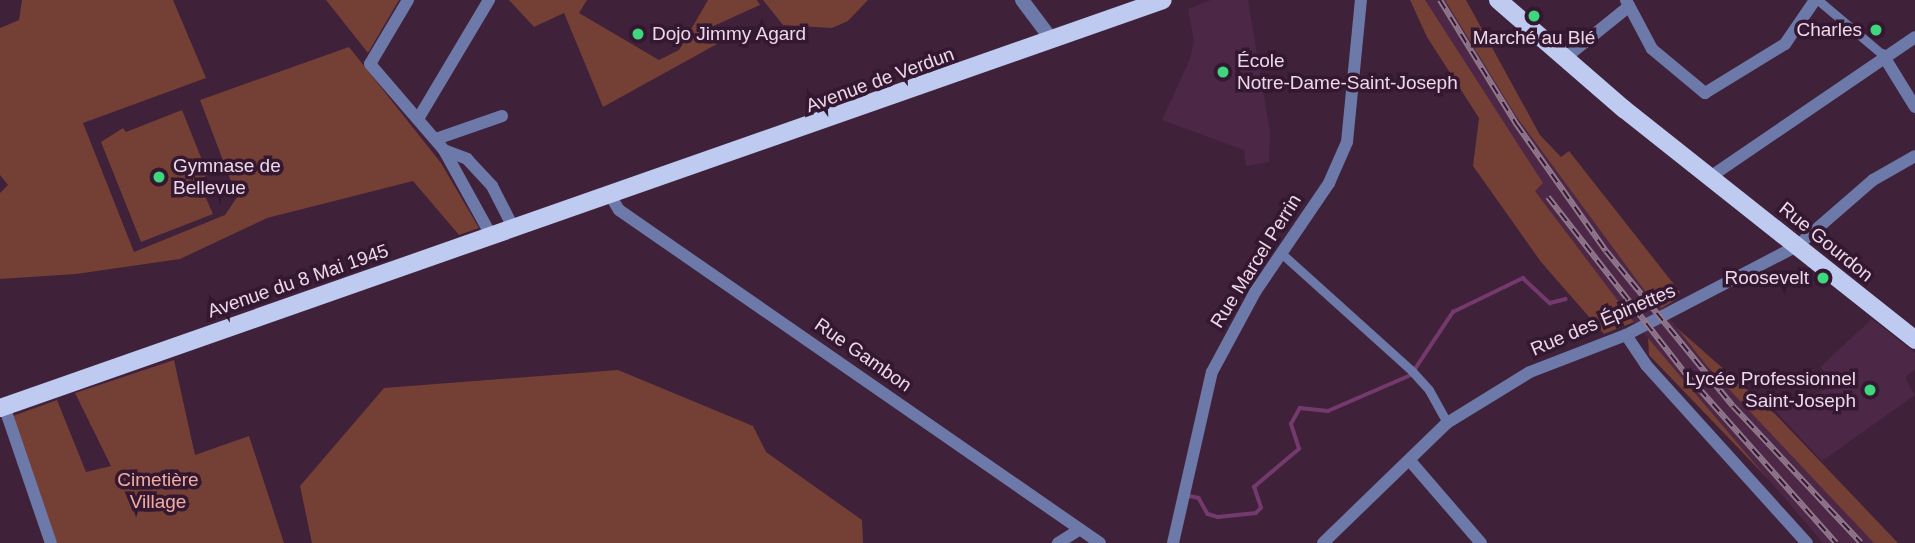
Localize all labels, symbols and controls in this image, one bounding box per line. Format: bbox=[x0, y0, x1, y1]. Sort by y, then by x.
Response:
marker: Marché au Blé bbox=[1526, 8, 1542, 24]
place label: Charles bbox=[1797, 19, 1862, 41]
marker: Charles bbox=[1868, 22, 1884, 38]
place label: Dojo Jimmy Agard bbox=[652, 23, 807, 45]
marker: Dojo Jimmy Agard bbox=[630, 26, 646, 42]
place label: Marché au Blé bbox=[1473, 27, 1595, 49]
street label: Avenue de Verdun bbox=[803, 43, 957, 117]
place label: École Notre-Dame-Saint-Joseph bbox=[1237, 50, 1458, 94]
marker: École Notre-Dame-Saint-Joseph bbox=[1215, 64, 1231, 80]
place label: Gymnase de Bellevue bbox=[173, 155, 281, 199]
marker: Gymnase de Bellevue bbox=[151, 169, 167, 185]
street label: Rue Marcel Perrin bbox=[1206, 190, 1306, 332]
street label: Rue Gourdon bbox=[1774, 197, 1878, 287]
street label: Avenue du 8 Mai 1945 bbox=[205, 239, 391, 323]
place label: Roosevelt bbox=[1725, 267, 1809, 289]
marker: Roosevelt bbox=[1815, 270, 1831, 286]
street label: Rue des Épinettes bbox=[1527, 279, 1679, 361]
street label: Rue Gambon bbox=[810, 313, 916, 397]
place label: Lycée Professionnel Saint-Joseph bbox=[1686, 368, 1856, 412]
marker: Lycée Professionnel Saint-Joseph bbox=[1862, 382, 1878, 398]
park label: Cimetière Village bbox=[117, 469, 199, 513]

